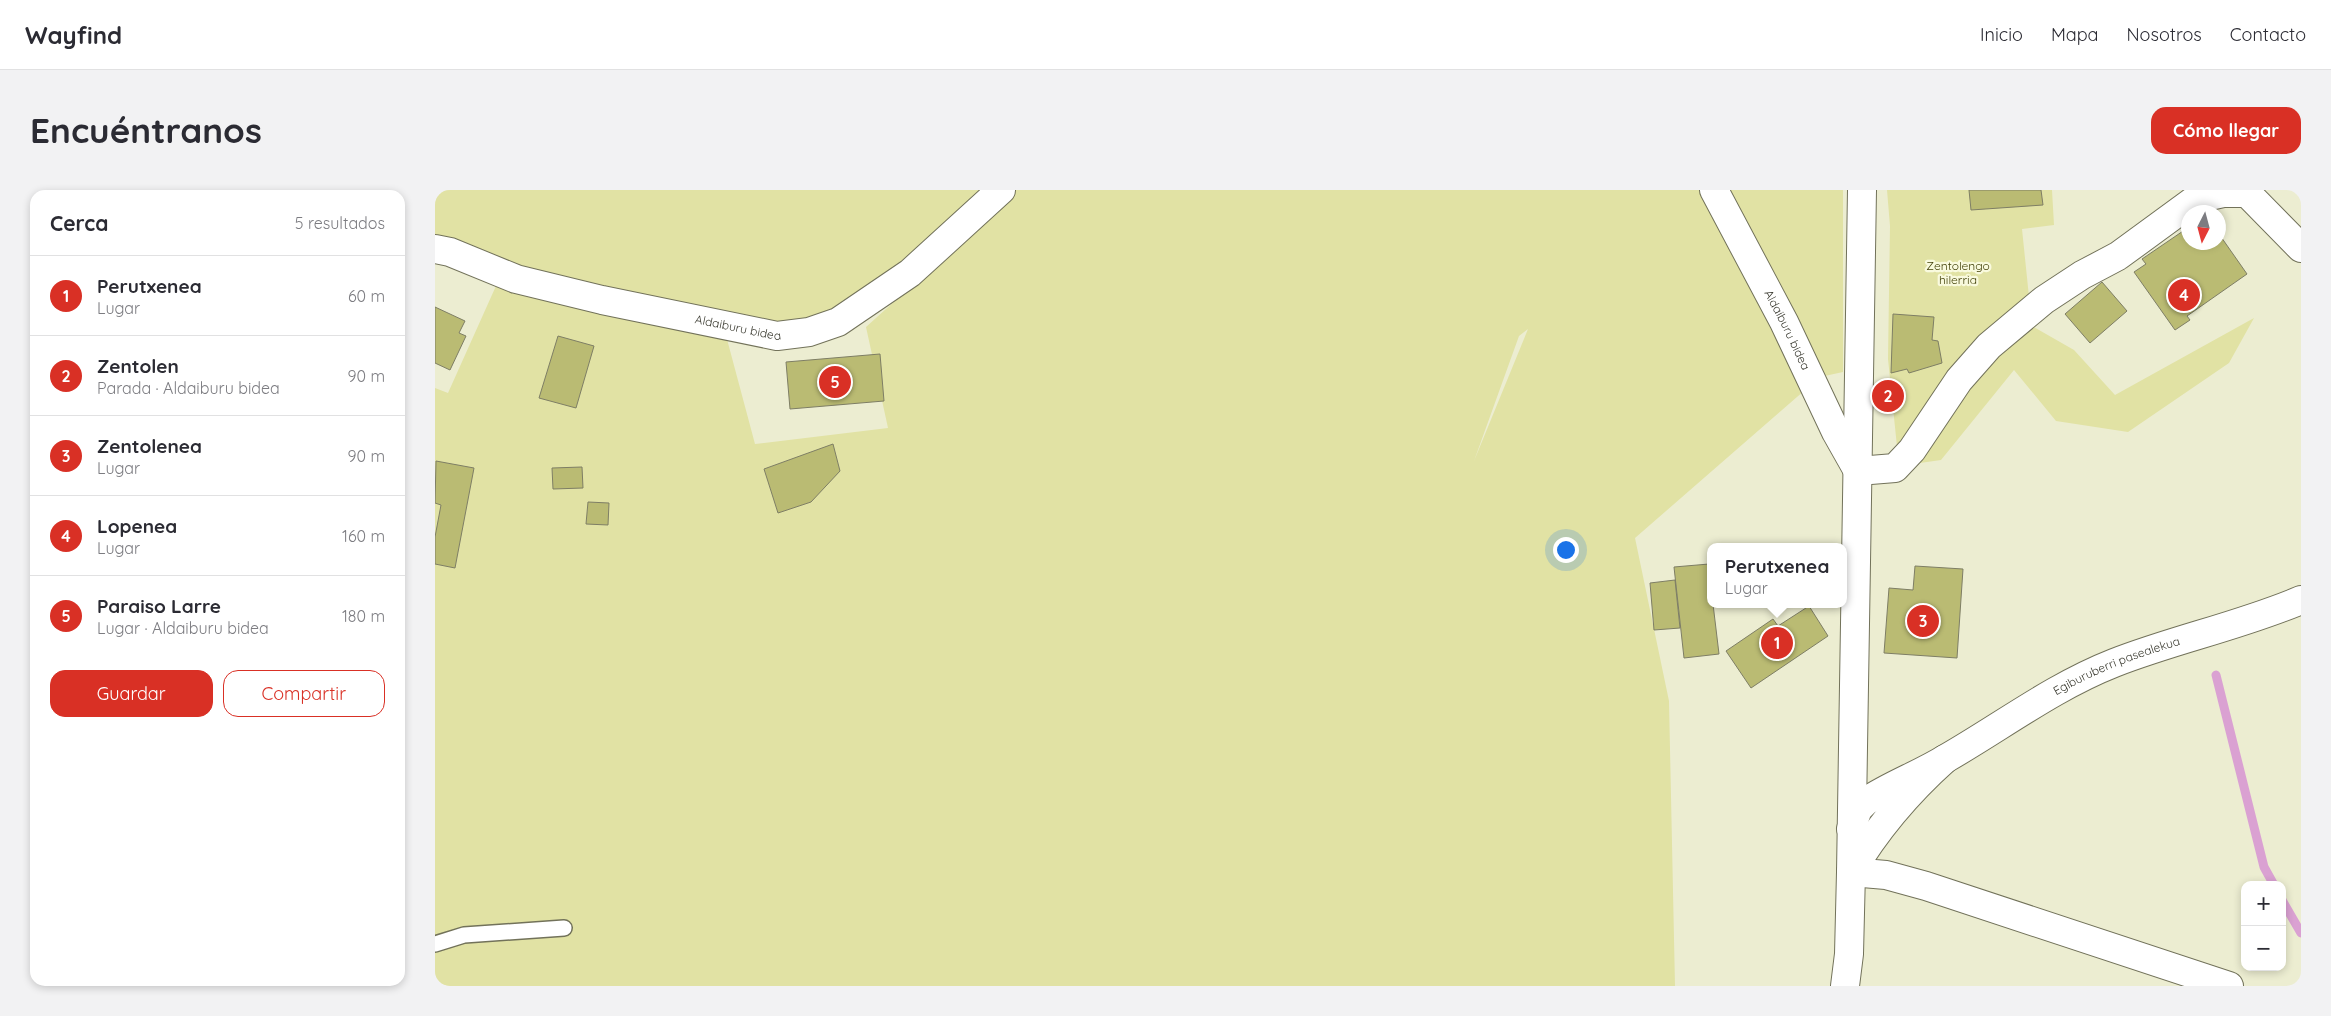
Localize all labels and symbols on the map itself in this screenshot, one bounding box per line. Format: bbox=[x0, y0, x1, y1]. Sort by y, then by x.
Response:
north arrow bbox=[2181, 205, 2226, 250]
park label: Zentolengo hilerria bbox=[1926, 258, 1990, 287]
pin: 4 bbox=[2168, 276, 2200, 314]
street label: Aldaiburu bidea bbox=[1761, 287, 1814, 372]
street label: Aldaiburu bidea bbox=[694, 311, 782, 343]
pin: 5 bbox=[819, 363, 851, 401]
pin: 2 bbox=[1872, 377, 1904, 415]
your location bbox=[1553, 537, 1579, 563]
pin: 3 bbox=[1907, 602, 1939, 640]
pin: 1 bbox=[1761, 624, 1793, 662]
street label: Egiburuberri pasealekua bbox=[2050, 633, 2182, 698]

